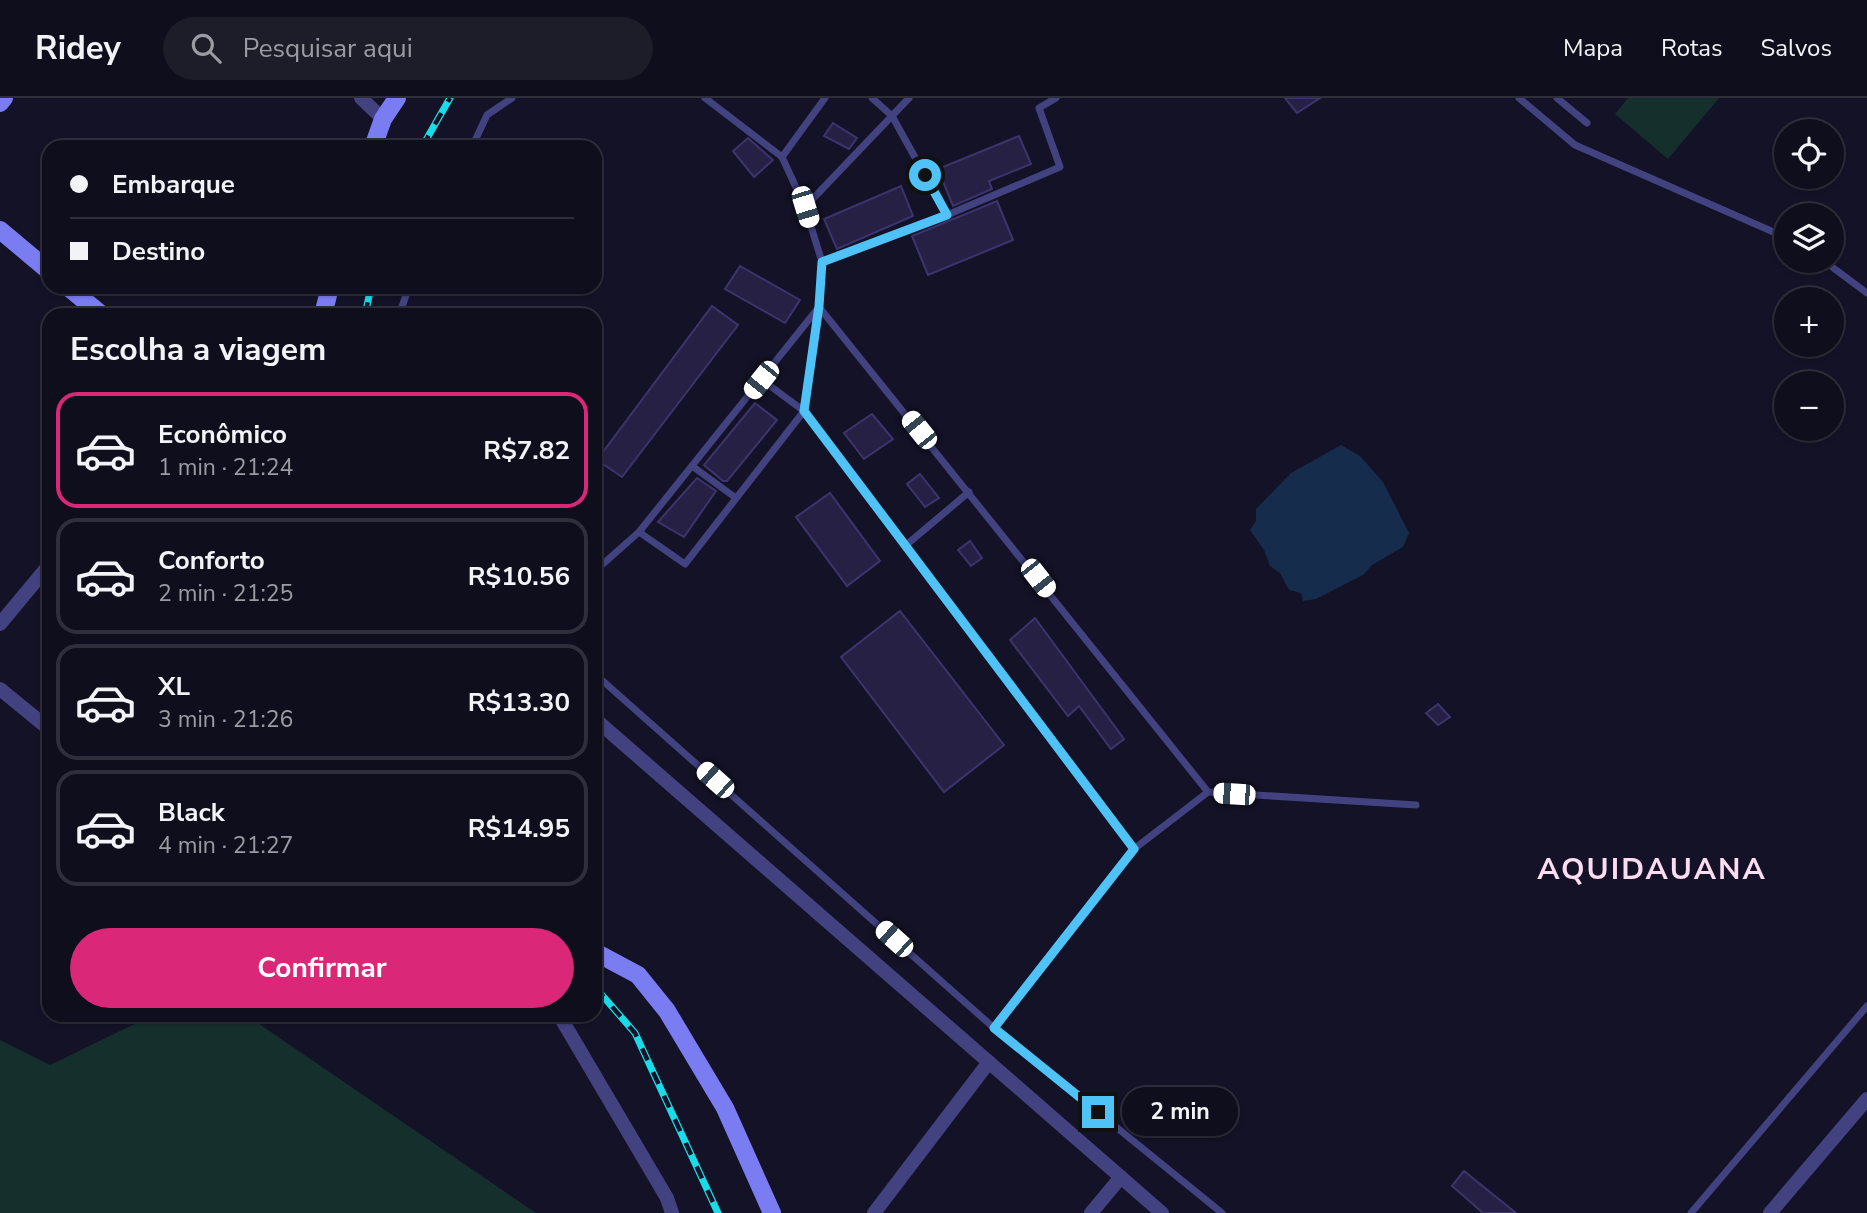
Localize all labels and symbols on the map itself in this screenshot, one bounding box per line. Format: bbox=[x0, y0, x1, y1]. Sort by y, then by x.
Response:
route start bbox=[909, 159, 941, 191]
car bbox=[789, 184, 822, 230]
car bbox=[740, 357, 783, 403]
car bbox=[898, 407, 941, 453]
car bbox=[1017, 555, 1060, 601]
car bbox=[693, 758, 738, 802]
car bbox=[1213, 782, 1256, 806]
district label: AQUIDAUANA bbox=[1537, 849, 1767, 890]
car bbox=[872, 917, 917, 961]
callout: 2 min bbox=[1122, 1088, 1238, 1136]
route end bbox=[1082, 1096, 1114, 1128]

